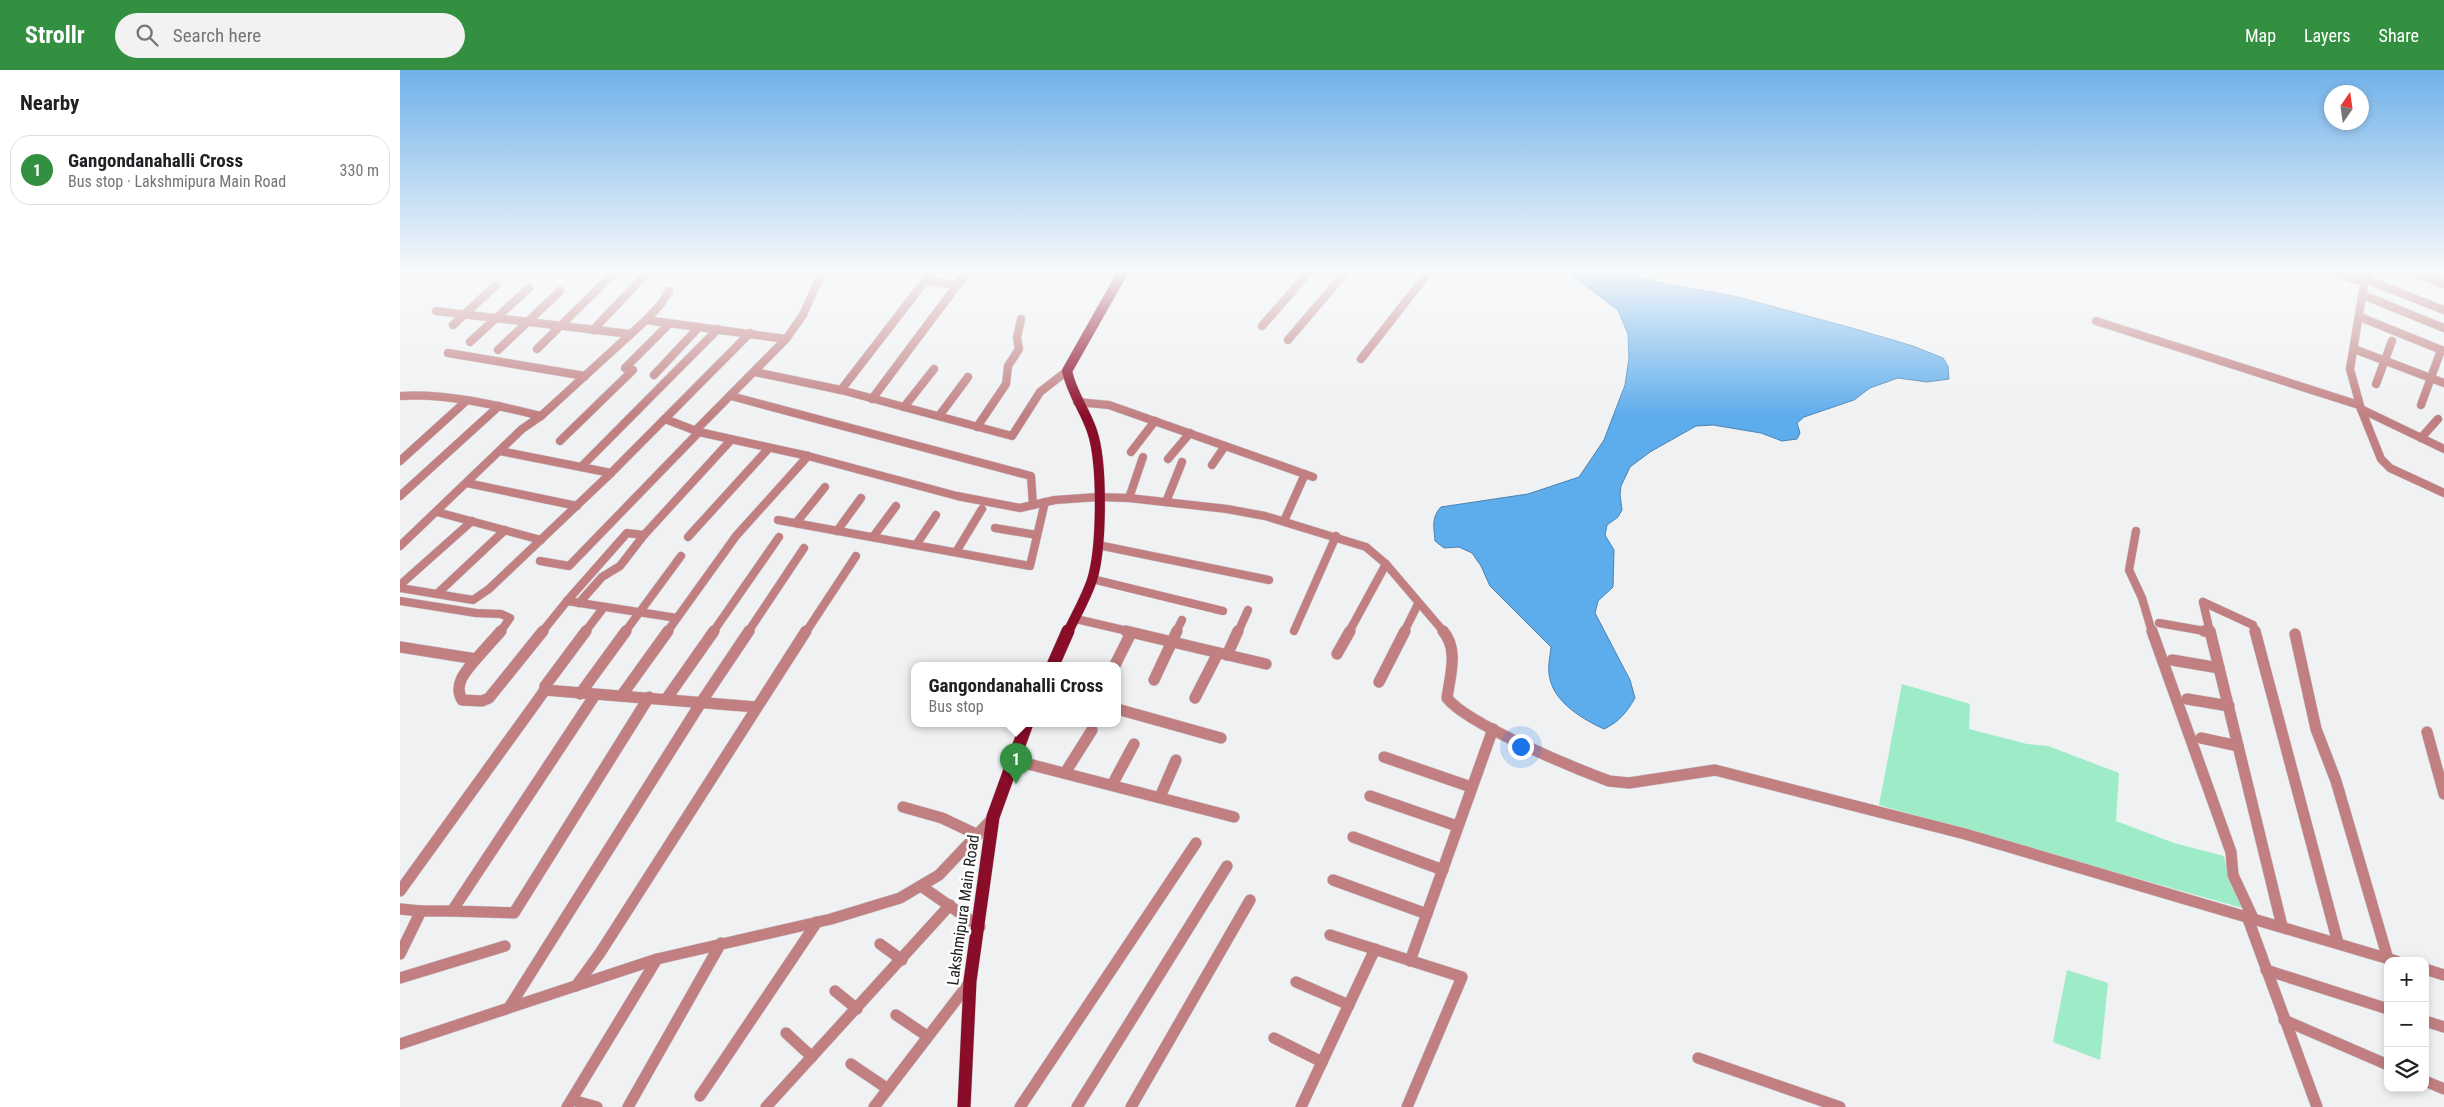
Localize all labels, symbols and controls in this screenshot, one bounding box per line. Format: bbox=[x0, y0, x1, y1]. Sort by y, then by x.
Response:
search box bbox=[115, 13, 465, 58]
text: Strollr bbox=[25, 21, 85, 49]
icon: search bbox=[133, 21, 161, 49]
text: Search here bbox=[173, 24, 261, 47]
text: Map bbox=[2245, 25, 2276, 46]
text: Layers bbox=[2304, 25, 2351, 46]
text: Share bbox=[2379, 25, 2419, 46]
north arrow bbox=[2324, 85, 2369, 130]
text: Nearby bbox=[20, 91, 79, 115]
text: Gangondanahalli Cross bbox=[68, 149, 243, 172]
text: 1 bbox=[33, 161, 41, 180]
text: 330 m bbox=[340, 161, 379, 180]
text: Bus stop · Lakshmipura Main Road bbox=[68, 172, 286, 191]
popup bbox=[911, 662, 1121, 727]
text: Gangondanahalli Cross bbox=[928, 674, 1104, 697]
text: Bus stop bbox=[928, 697, 984, 716]
your location bbox=[1508, 734, 1534, 760]
pin: 1 bbox=[1000, 743, 1032, 784]
street label: Lakshmipura Main Road bbox=[943, 834, 983, 986]
map controls bbox=[2384, 957, 2429, 1092]
button: + bbox=[2384, 957, 2429, 1002]
button: − bbox=[2384, 1002, 2429, 1047]
button: layers bbox=[2384, 1047, 2429, 1092]

